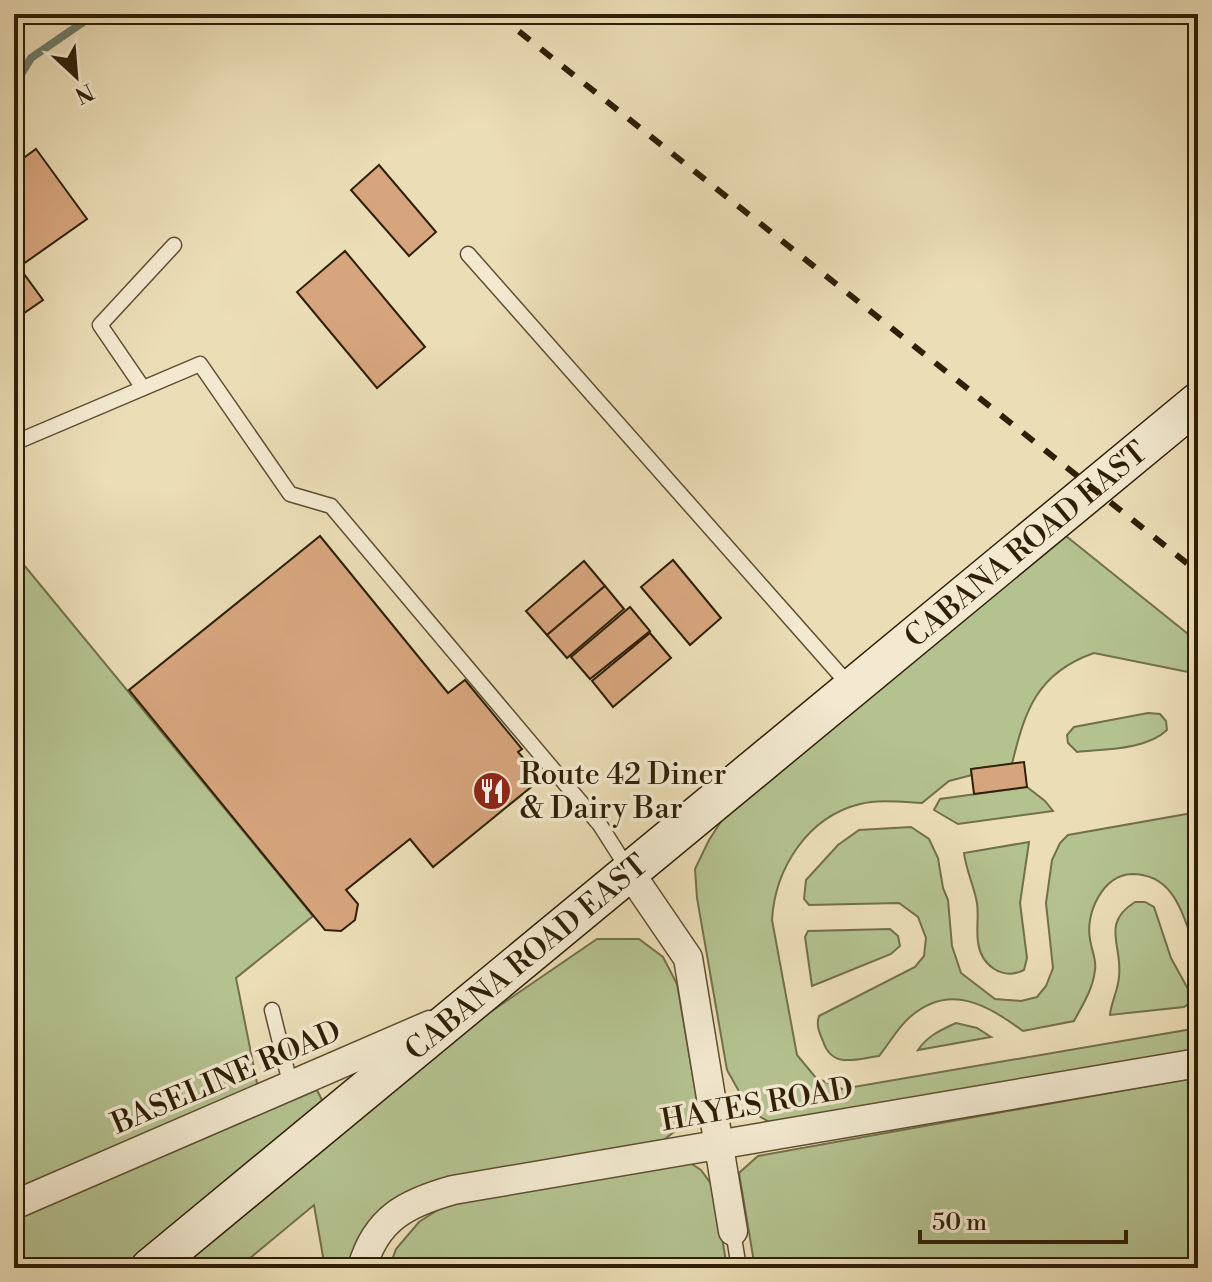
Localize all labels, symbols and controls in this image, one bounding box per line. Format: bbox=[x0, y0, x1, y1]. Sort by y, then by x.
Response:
north arrow bbox=[36, 36, 116, 116]
text: N bbox=[70, 77, 98, 109]
street label: CABANA ROAD EAST bbox=[897, 434, 1156, 657]
place label: Route 42 Diner & Dairy Bar bbox=[520, 756, 727, 828]
restaurant icon: Route 42 Diner & Dairy Bar bbox=[471, 770, 513, 812]
street label: CABANA ROAD EAST bbox=[398, 847, 656, 1069]
street label: BASELINE ROAD bbox=[105, 1012, 347, 1144]
street label: HAYES ROAD bbox=[658, 1069, 856, 1141]
scale bar bbox=[920, 1194, 1126, 1244]
text: 50 m bbox=[932, 1208, 987, 1238]

